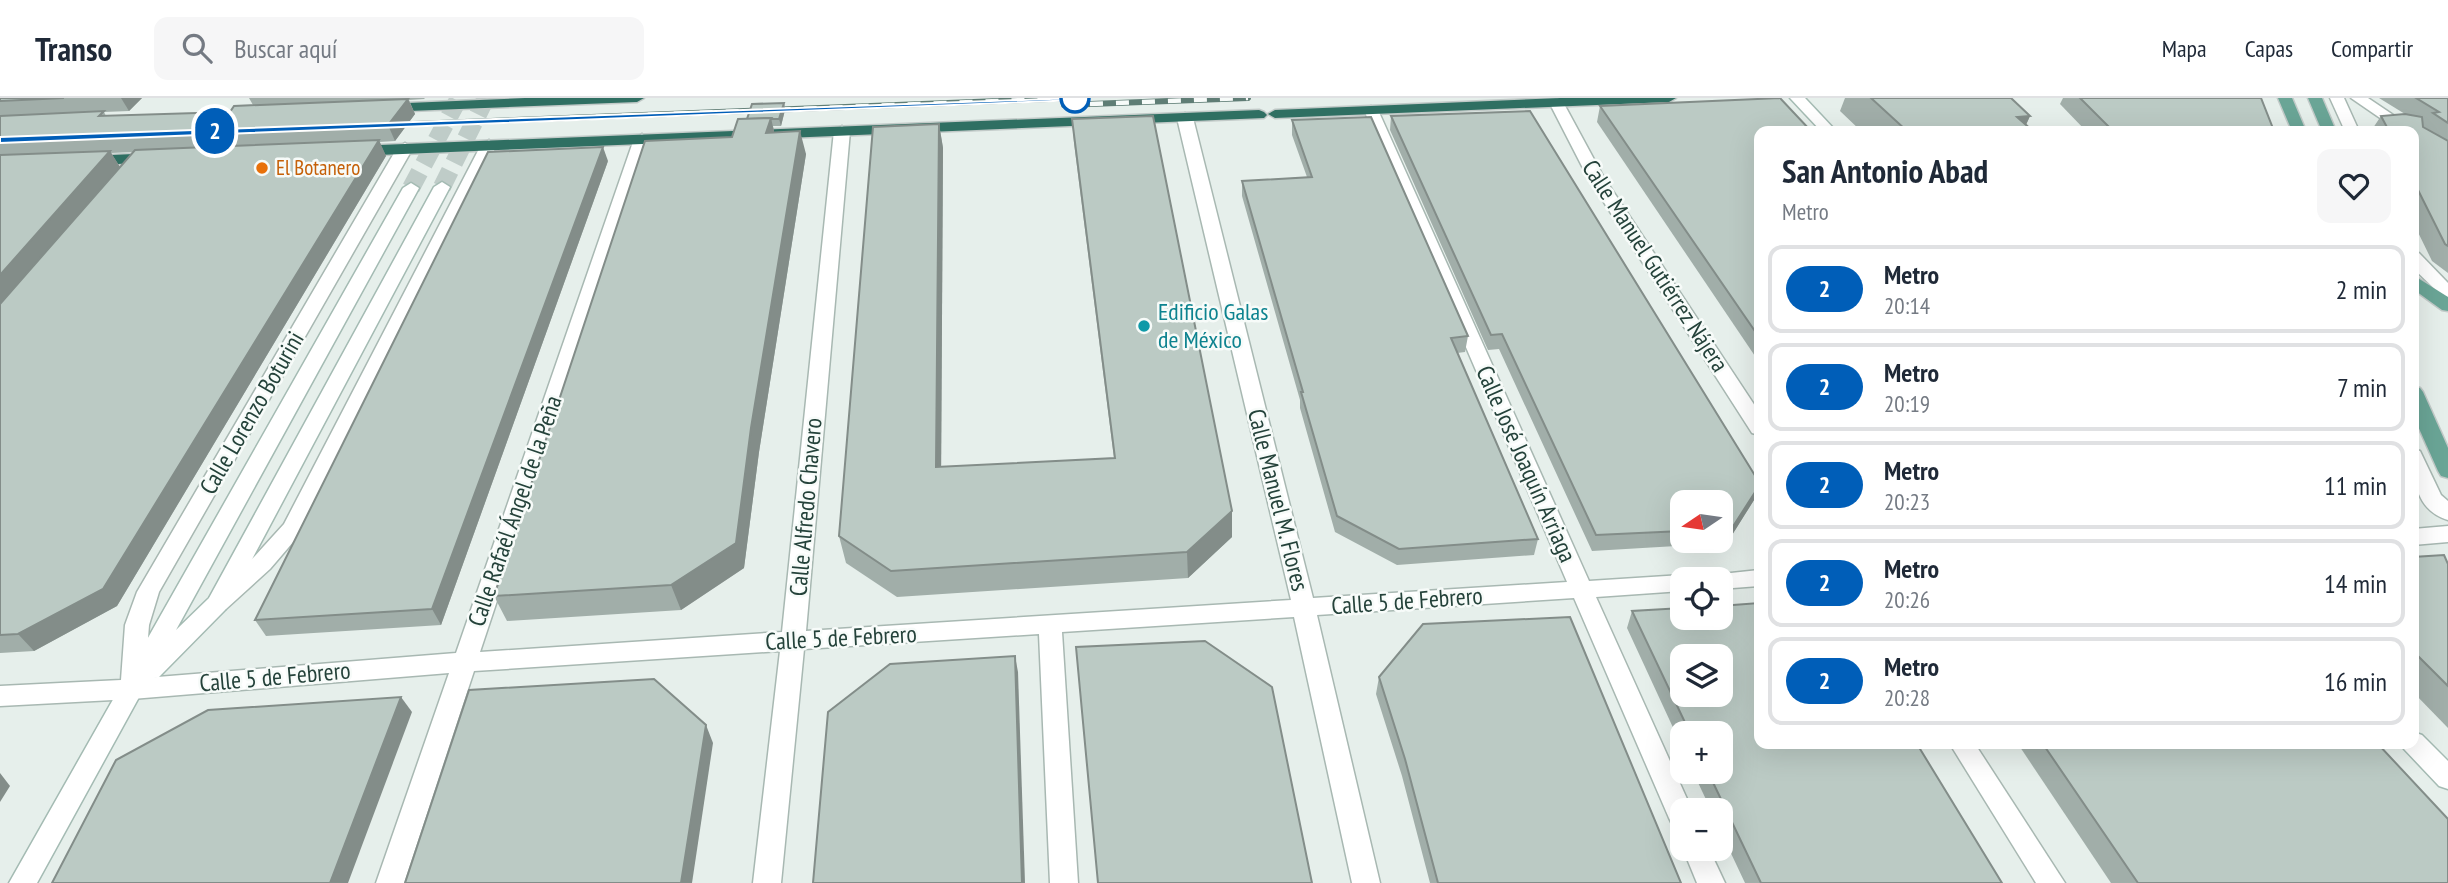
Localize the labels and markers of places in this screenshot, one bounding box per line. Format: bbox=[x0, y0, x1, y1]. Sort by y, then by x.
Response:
unlabelled marker bbox=[1060, 83, 1090, 113]
place label: El Botanero bbox=[276, 154, 360, 181]
marker: El Botanero bbox=[254, 160, 270, 176]
place label: Edificio Galas de México bbox=[1158, 296, 1268, 355]
marker: Edificio Galas de México bbox=[1136, 318, 1152, 334]

